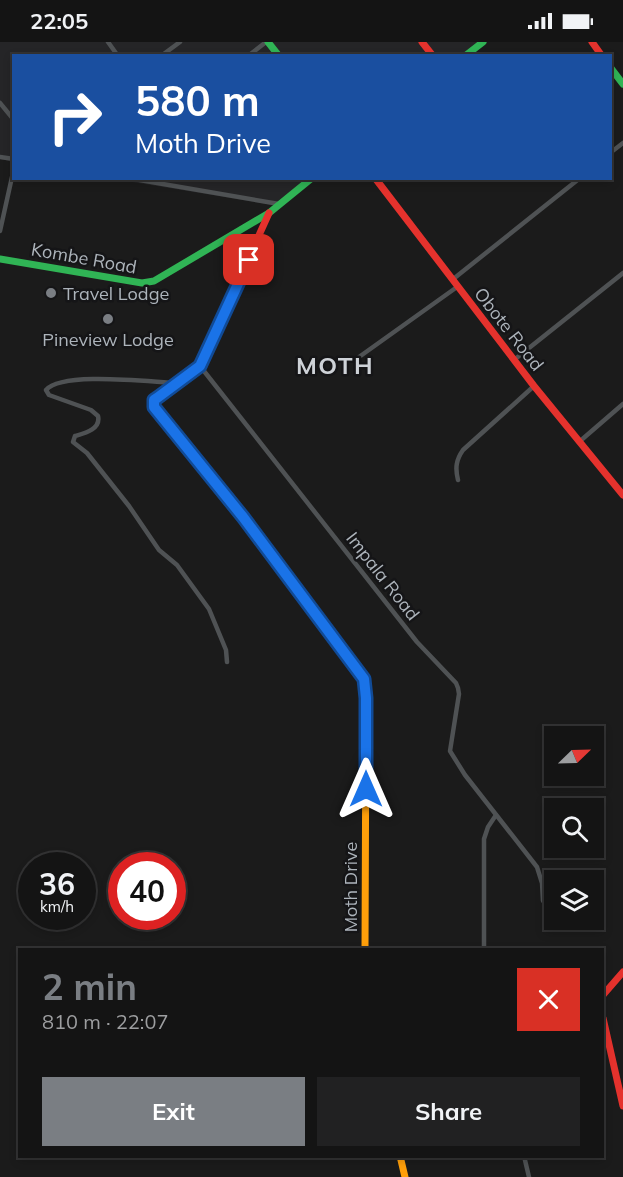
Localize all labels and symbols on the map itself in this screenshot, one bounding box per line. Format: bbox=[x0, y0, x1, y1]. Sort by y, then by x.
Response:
pin bbox=[223, 234, 274, 285]
street label: Kombe Road bbox=[29, 237, 139, 279]
place label: Travel Lodge bbox=[63, 282, 169, 305]
street label: Obote Road bbox=[469, 283, 549, 375]
marker: Travel Lodge bbox=[44, 286, 58, 300]
marker: Pineview Lodge bbox=[101, 312, 115, 326]
place label: Pineview Lodge bbox=[42, 328, 174, 351]
district label: MOTH bbox=[296, 350, 374, 380]
street label: Impala Road bbox=[341, 527, 425, 625]
north arrow bbox=[544, 726, 604, 786]
position arrow bbox=[334, 757, 398, 821]
street label: Moth Drive bbox=[339, 842, 362, 932]
speed limit sign: 40 bbox=[108, 852, 186, 930]

